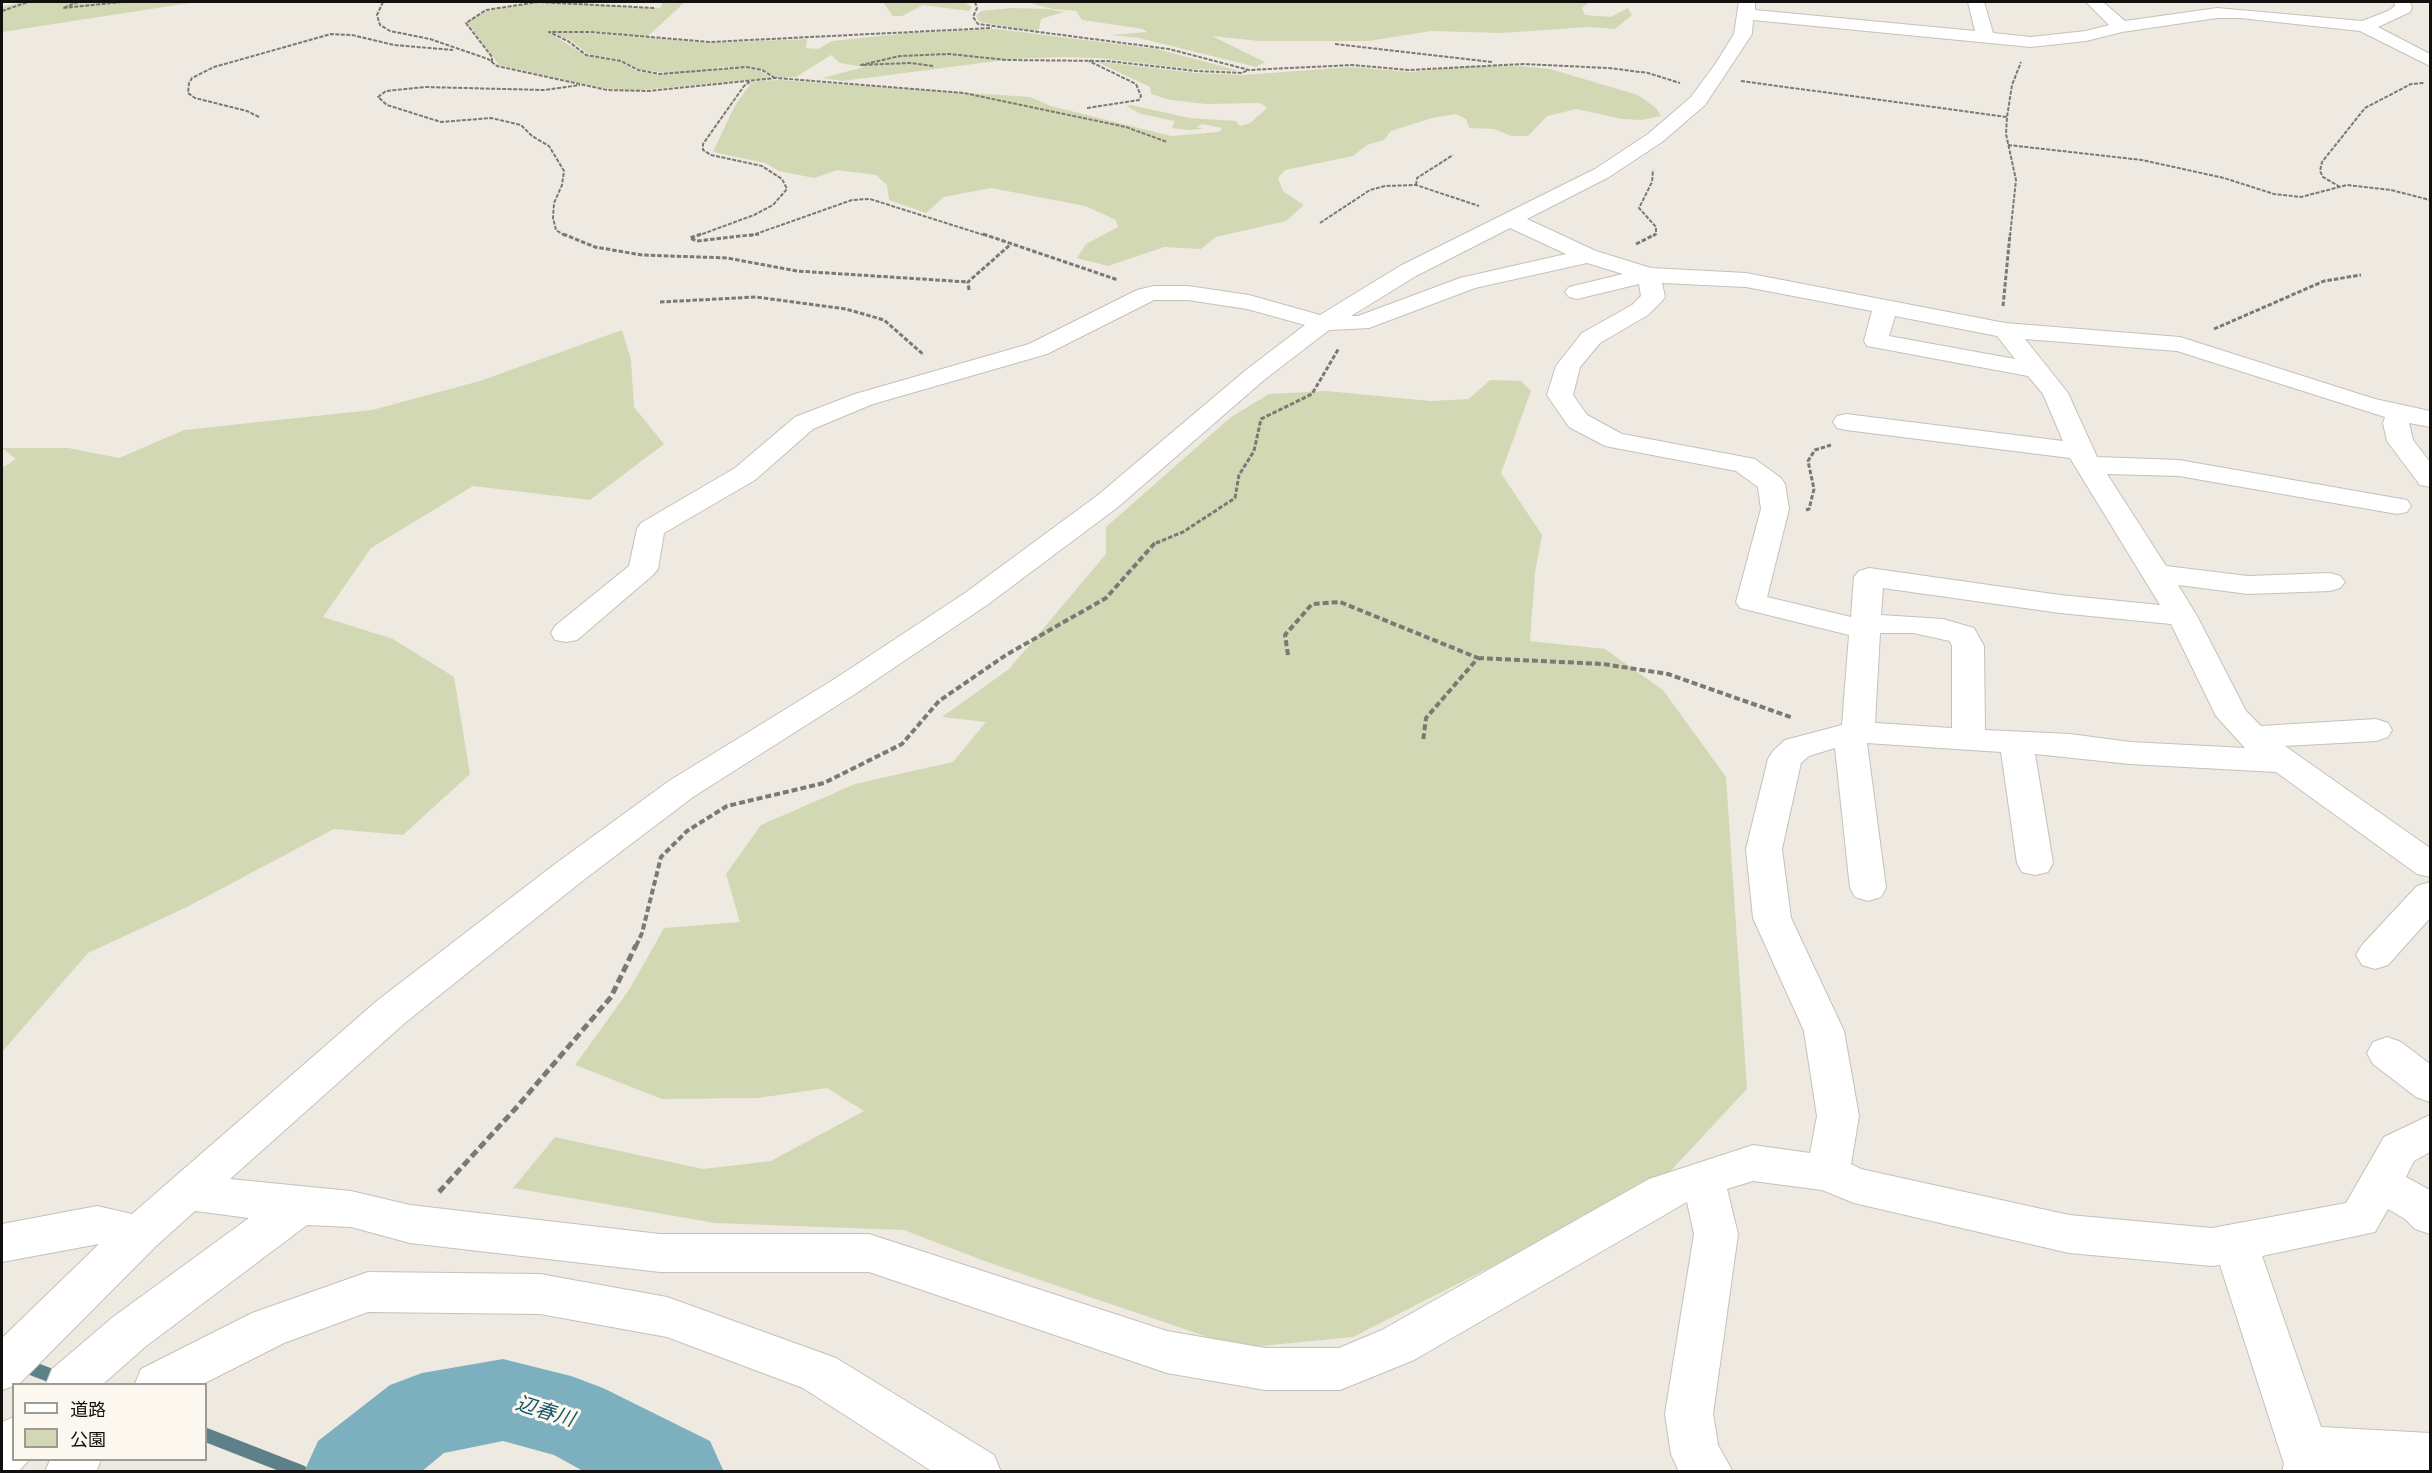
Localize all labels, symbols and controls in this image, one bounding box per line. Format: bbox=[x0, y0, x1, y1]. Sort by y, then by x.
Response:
legend bbox=[12, 1383, 207, 1461]
water label: 辺春川 bbox=[513, 1392, 577, 1432]
text: 道路 bbox=[70, 1399, 106, 1421]
text: 公園 bbox=[70, 1429, 106, 1451]

